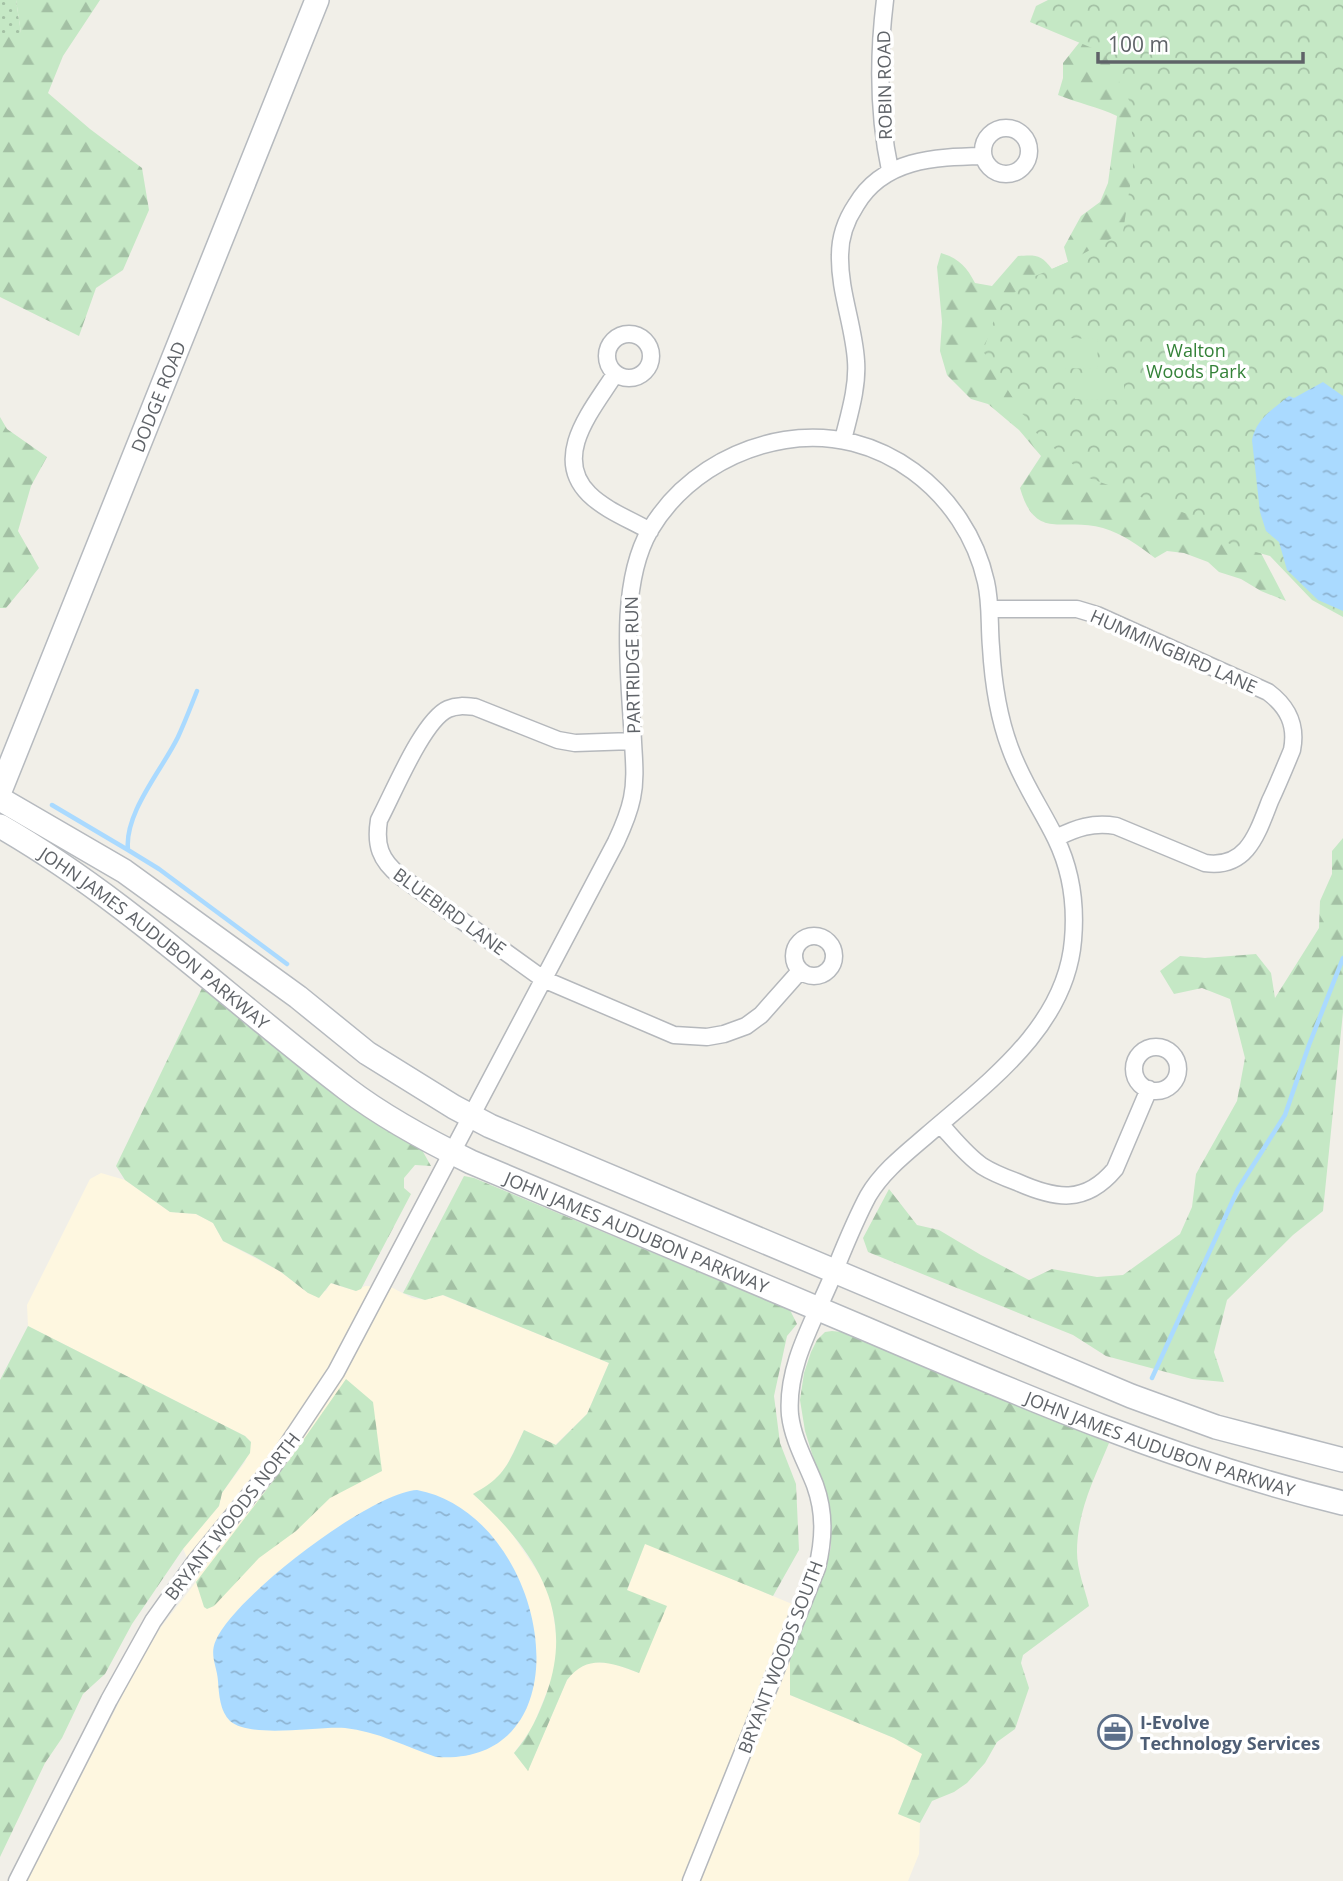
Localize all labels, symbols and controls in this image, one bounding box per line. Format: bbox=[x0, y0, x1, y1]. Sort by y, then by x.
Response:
scale bar bbox=[1098, 21, 1303, 65]
street label: ROBIN ROAD bbox=[871, 30, 897, 140]
text: 100 m bbox=[1108, 30, 1169, 58]
street label: DODGE ROAD bbox=[125, 337, 191, 456]
park label: Walton Woods Park bbox=[1146, 338, 1247, 383]
street label: PARTRIDGE RUN bbox=[619, 596, 645, 734]
street label: HUMMINGBIRD LANE bbox=[1087, 603, 1261, 699]
street label: JOHN JAMES AUDUBON PARKWAY bbox=[33, 840, 275, 1035]
street label: BLUEBIRD LANE bbox=[389, 862, 511, 960]
street label: JOHN JAMES AUDUBON PARKWAY bbox=[499, 1165, 773, 1299]
street label: JOHN JAMES AUDUBON PARKWAY bbox=[1020, 1385, 1299, 1502]
street label: BRYANT WOODS NORTH bbox=[159, 1427, 305, 1605]
street label: BRYANT WOODS SOUTH bbox=[732, 1557, 828, 1757]
place label: I-Evolve Technology Services bbox=[1140, 1710, 1320, 1755]
office icon: I-Evolve Technology Services bbox=[1096, 1713, 1134, 1751]

